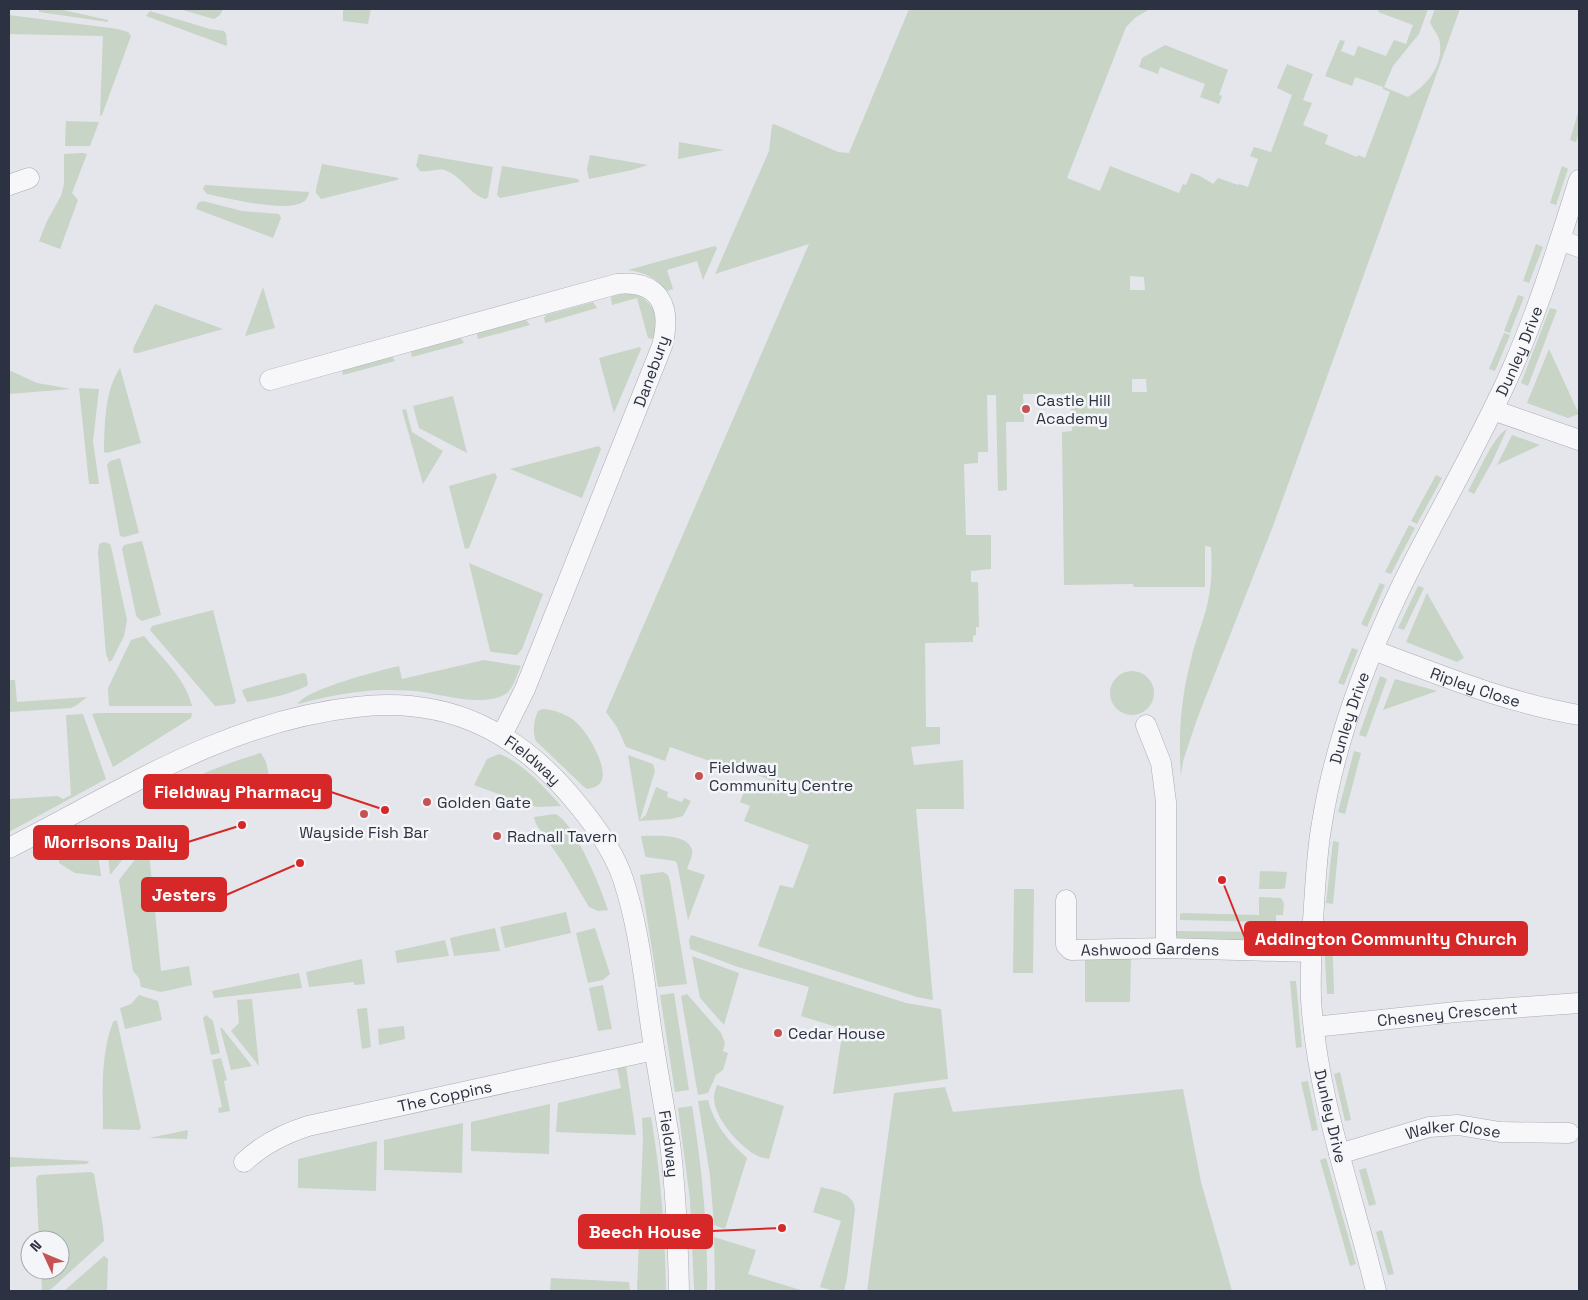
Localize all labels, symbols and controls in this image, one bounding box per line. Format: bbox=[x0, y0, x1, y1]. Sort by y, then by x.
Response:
street label: Dunley Drive bbox=[1491, 303, 1547, 400]
street label: Danebury bbox=[629, 332, 674, 410]
place label: Castle Hill Academy bbox=[1036, 390, 1111, 429]
marker: Castle Hill Academy bbox=[1020, 403, 1032, 415]
street label: Ripley Close bbox=[1427, 663, 1523, 712]
street label: Dunley Drive bbox=[1325, 669, 1374, 766]
street label: Fieldway bbox=[501, 731, 566, 790]
place label: Fieldway Community Centre bbox=[709, 757, 853, 796]
marker: Fieldway Community Centre bbox=[693, 770, 705, 782]
callout: Fieldway Pharmacy bbox=[144, 775, 331, 808]
text: Fieldway Pharmacy bbox=[154, 780, 322, 803]
place label: Golden Gate bbox=[437, 792, 531, 813]
marker: Golden Gate bbox=[421, 796, 433, 808]
marker: Wayside Fish Bar bbox=[358, 808, 370, 820]
place label: Wayside Fish Bar bbox=[299, 822, 429, 843]
callout: Morrisons Daily bbox=[34, 826, 188, 859]
place label: Radnall Tavern bbox=[507, 826, 617, 847]
text: Morrisons Daily bbox=[44, 830, 178, 853]
marker: Radnall Tavern bbox=[491, 830, 503, 842]
callout: Jesters bbox=[142, 878, 226, 911]
text: Jesters bbox=[152, 883, 216, 906]
callout: Addington Community Church bbox=[1245, 922, 1527, 955]
text: Addington Community Church bbox=[1255, 927, 1517, 950]
street label: Ashwood Gardens bbox=[1080, 938, 1220, 961]
street label: Chesney Crescent bbox=[1376, 998, 1518, 1031]
place label: Cedar House bbox=[788, 1023, 885, 1044]
marker: Cedar House bbox=[772, 1027, 784, 1039]
street label: Dunley Drive bbox=[1310, 1067, 1352, 1165]
street label: The Coppins bbox=[396, 1076, 494, 1117]
street label: Fieldway bbox=[654, 1109, 684, 1178]
street label: Walker Close bbox=[1403, 1115, 1502, 1145]
callout: Beech House bbox=[579, 1215, 712, 1248]
text: Beech House bbox=[589, 1220, 701, 1243]
north arrow bbox=[20, 1230, 70, 1280]
text: N bbox=[26, 1236, 45, 1256]

